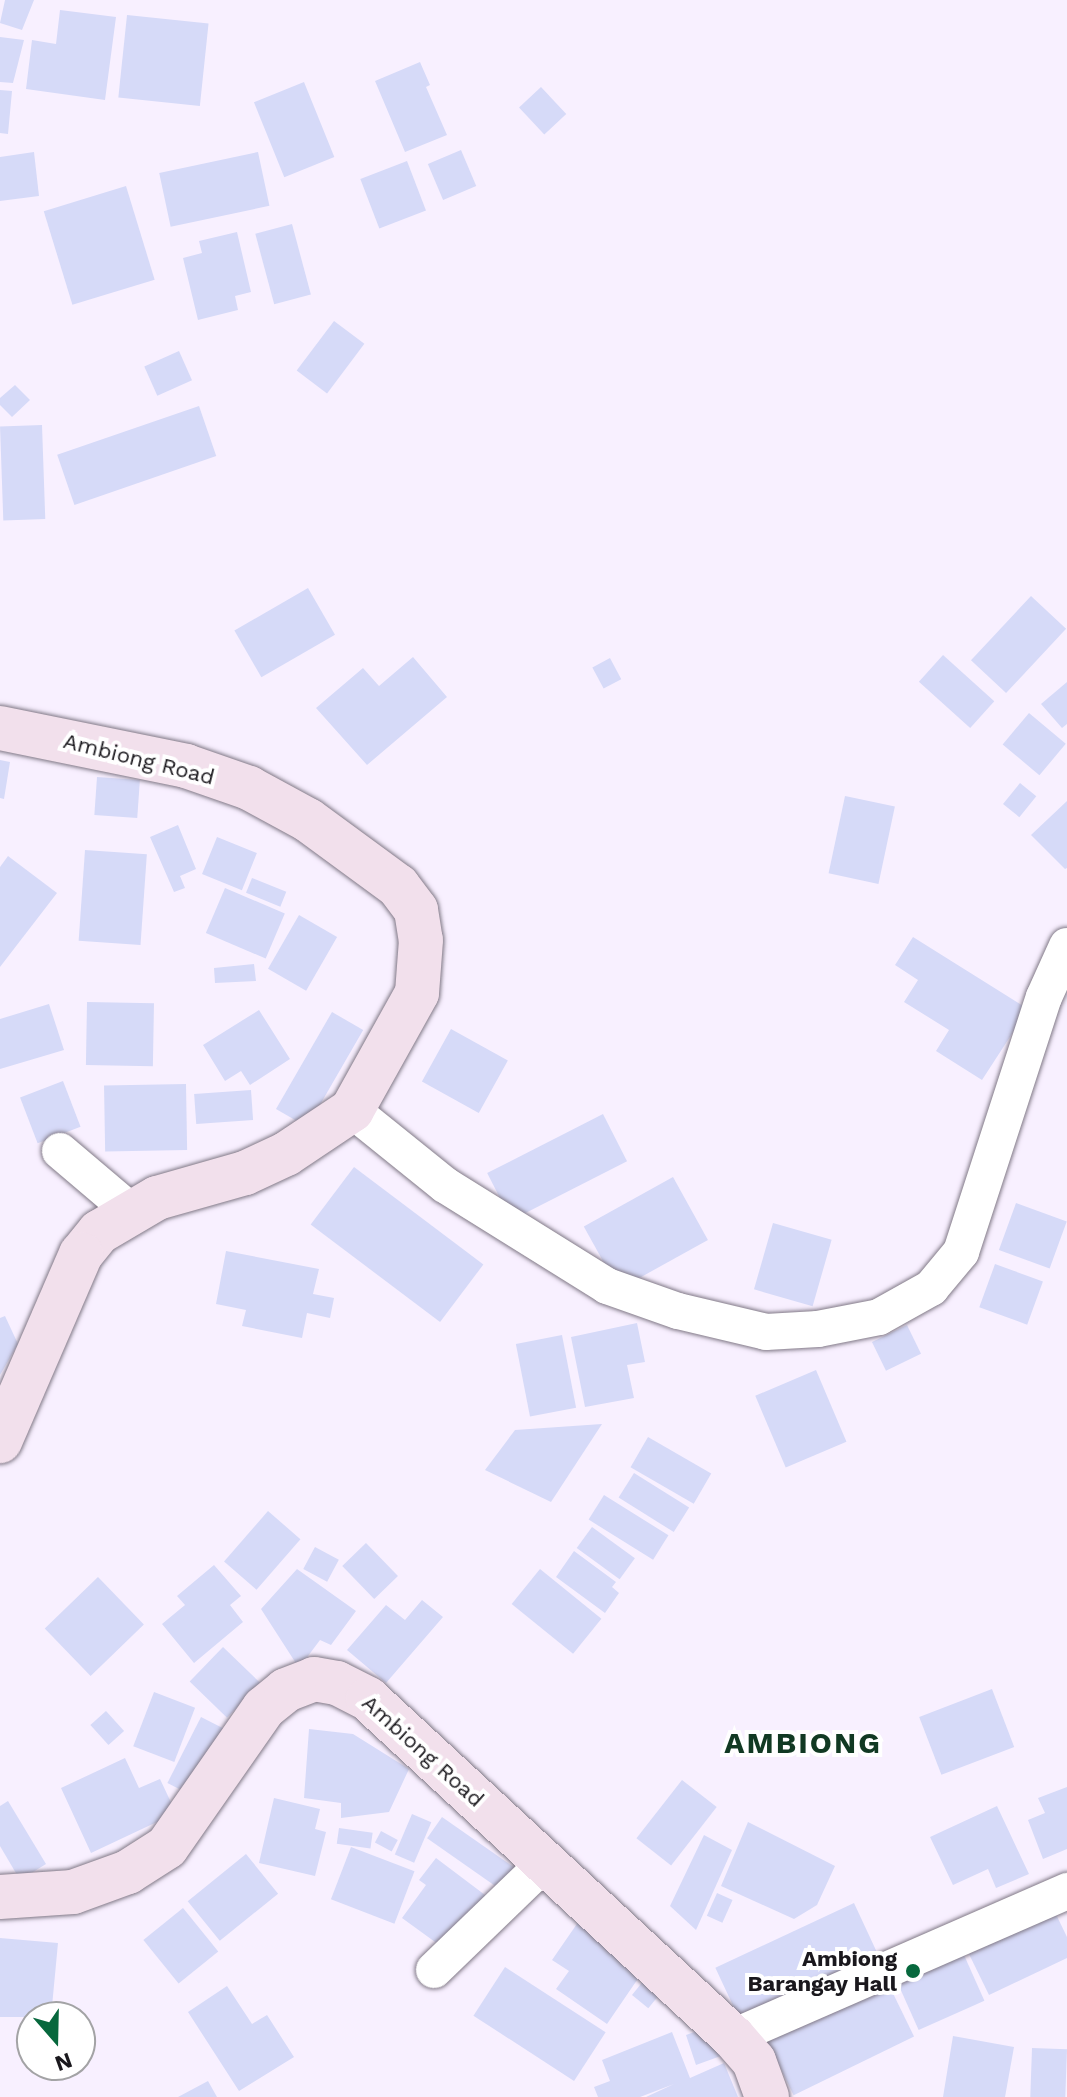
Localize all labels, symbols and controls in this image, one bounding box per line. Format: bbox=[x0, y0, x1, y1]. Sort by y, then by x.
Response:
street label: Ambiong Road bbox=[61, 727, 217, 791]
street label: Ambiong Road bbox=[357, 1689, 489, 1813]
district label: AMBIONG bbox=[724, 1725, 882, 1761]
place label: Ambiong Barangay Hall bbox=[747, 1945, 897, 1996]
marker: Ambiong Barangay Hall bbox=[904, 1962, 922, 1980]
north arrow bbox=[16, 2001, 96, 2081]
text: N bbox=[52, 2048, 76, 2077]

